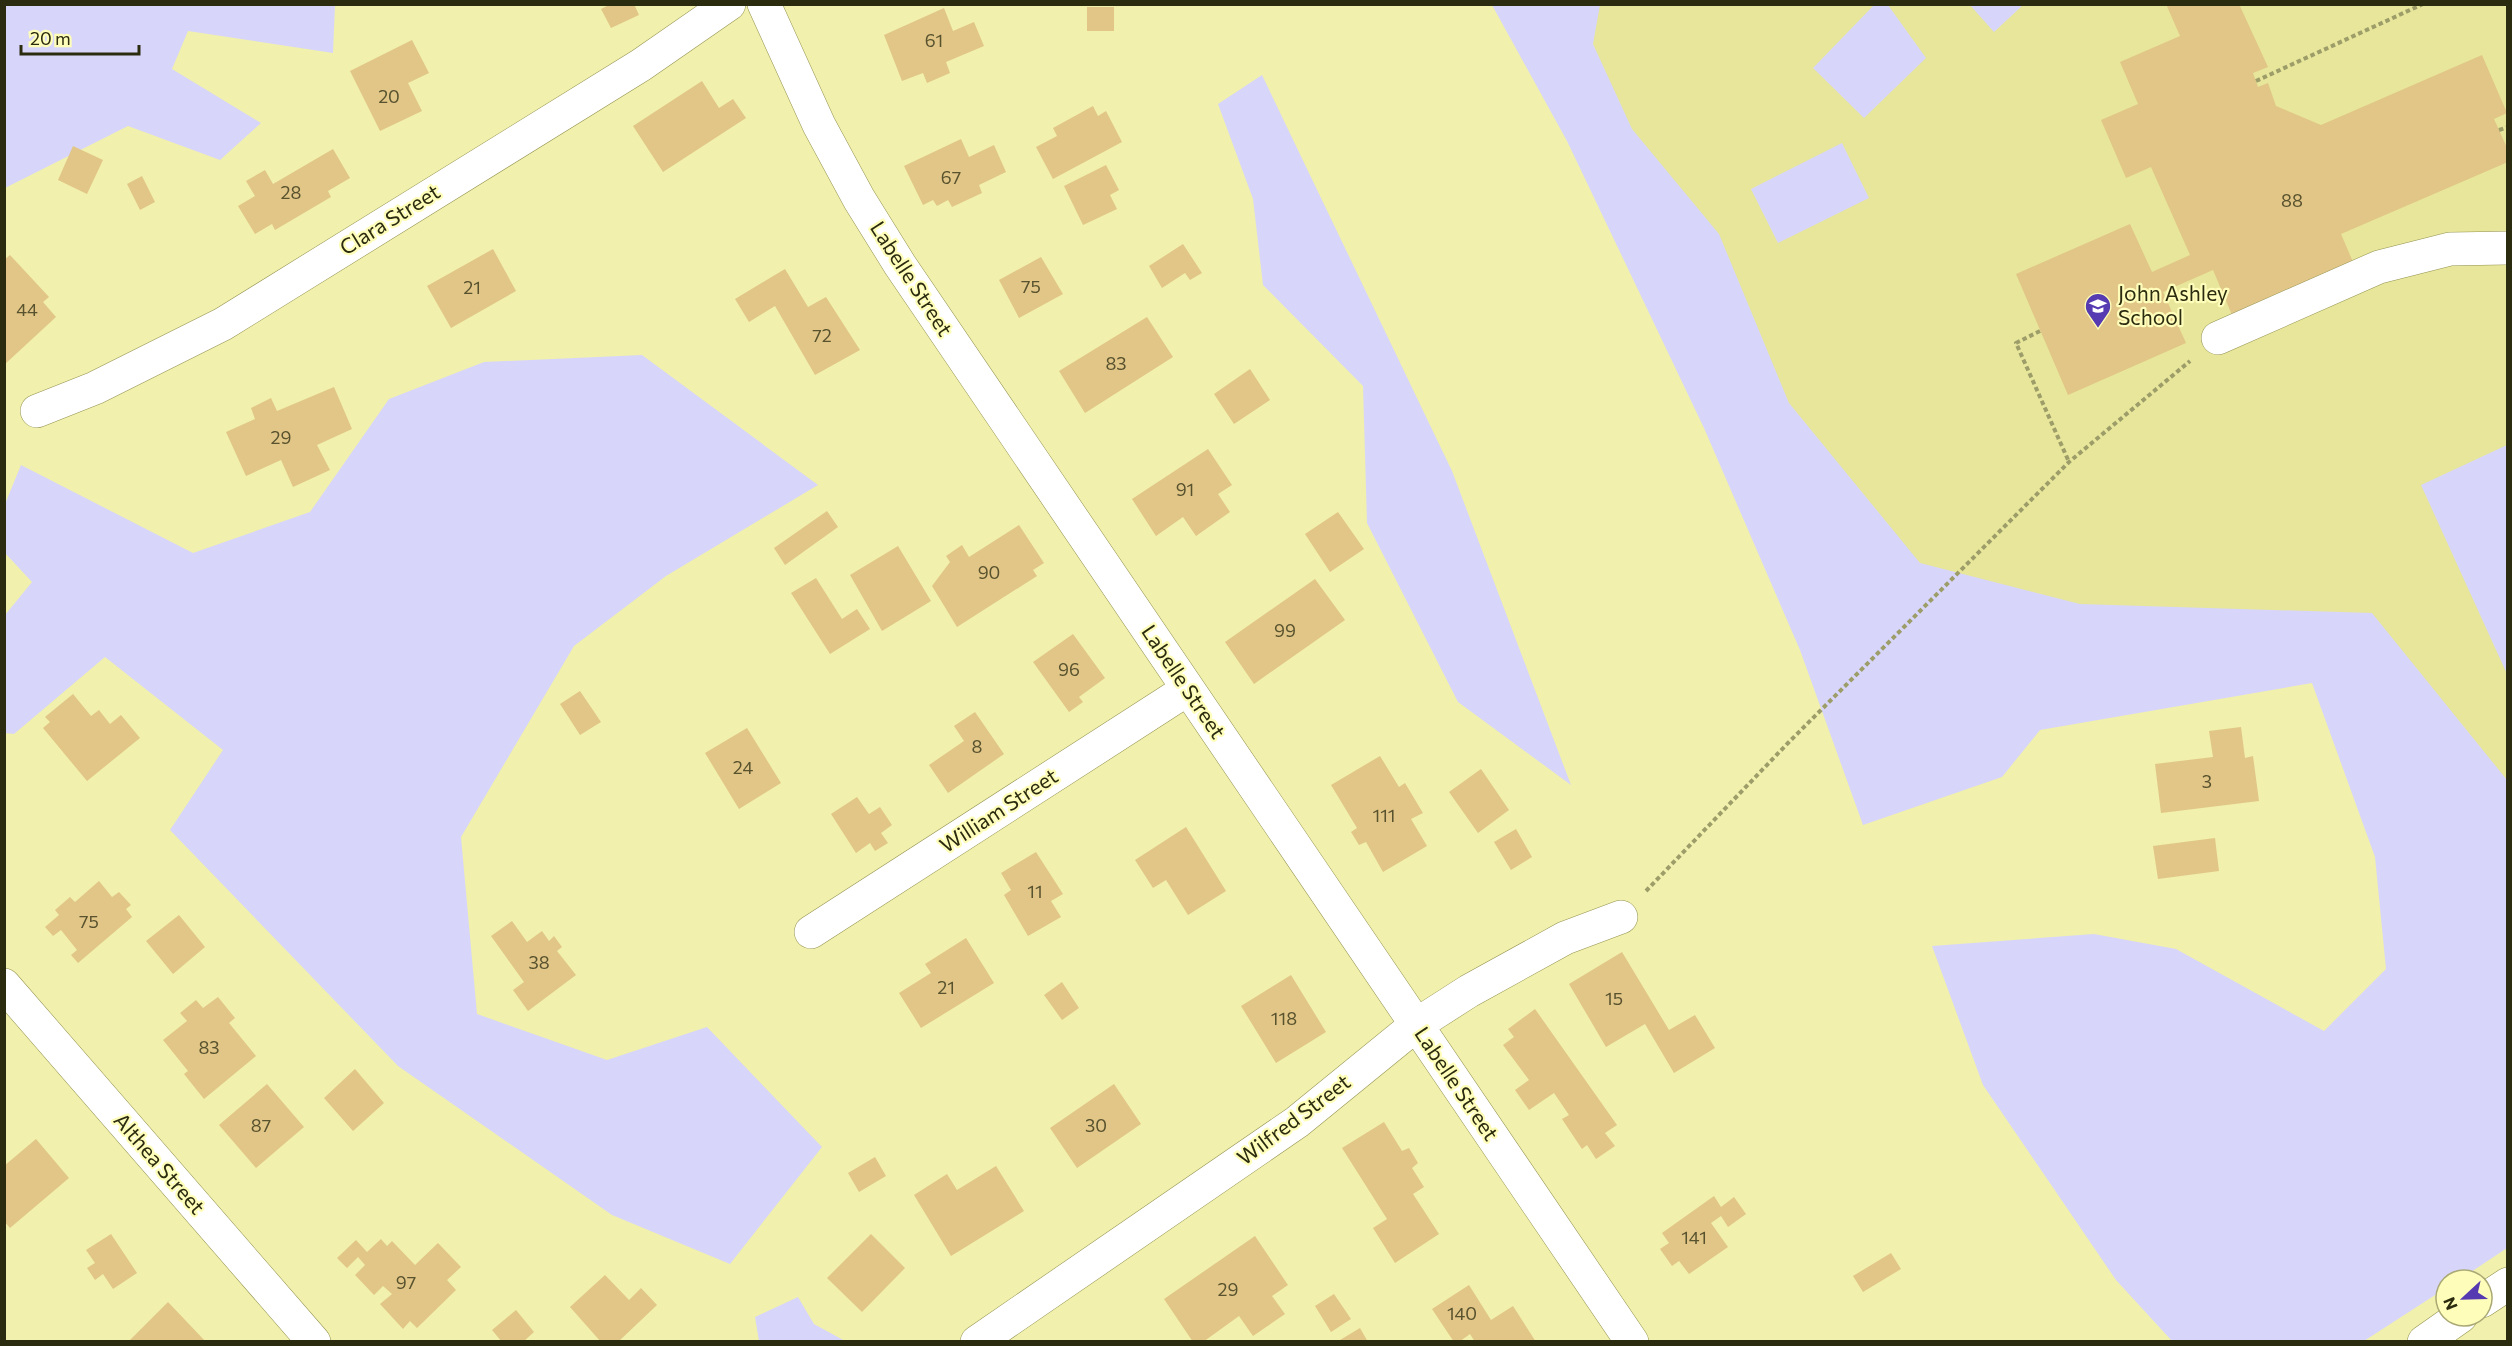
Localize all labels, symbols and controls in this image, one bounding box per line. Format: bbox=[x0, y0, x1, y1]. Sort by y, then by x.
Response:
scale bar bbox=[21, 18, 140, 56]
text: 20 m bbox=[30, 27, 71, 49]
house number: 61 bbox=[925, 29, 943, 51]
house number: 20 bbox=[378, 85, 400, 107]
house number: 67 bbox=[941, 166, 961, 188]
street label: Clara Street bbox=[335, 178, 444, 259]
house number: 28 bbox=[281, 181, 302, 203]
house number: 88 bbox=[2281, 189, 2303, 211]
street label: Labelle Street bbox=[866, 216, 959, 340]
house number: 75 bbox=[1021, 275, 1041, 297]
house number: 21 bbox=[463, 276, 481, 298]
place label: John Ashley School bbox=[2118, 280, 2228, 329]
school or university icon: John Ashley School bbox=[2083, 291, 2113, 329]
house number: 44 bbox=[16, 298, 38, 320]
house number: 72 bbox=[812, 324, 832, 346]
house number: 83 bbox=[1105, 352, 1127, 374]
house number: 29 bbox=[271, 426, 291, 448]
house number: 91 bbox=[1176, 478, 1194, 500]
house number: 90 bbox=[978, 561, 1000, 583]
house number: 99 bbox=[1274, 619, 1296, 641]
street label: Labelle Street bbox=[1137, 620, 1231, 743]
house number: 96 bbox=[1058, 658, 1080, 680]
house number: 8 bbox=[972, 735, 983, 757]
house number: 24 bbox=[733, 756, 753, 778]
street label: William Street bbox=[935, 762, 1062, 857]
house number: 3 bbox=[2202, 770, 2212, 792]
house number: 111 bbox=[1372, 804, 1396, 826]
house number: 11 bbox=[1027, 880, 1043, 902]
house number: 75 bbox=[79, 910, 99, 932]
house number: 38 bbox=[528, 951, 550, 973]
house number: 21 bbox=[937, 976, 955, 998]
house number: 15 bbox=[1605, 987, 1623, 1009]
house number: 118 bbox=[1271, 1007, 1297, 1029]
street label: Labelle Street bbox=[1410, 1022, 1504, 1145]
house number: 83 bbox=[198, 1036, 220, 1058]
street label: Wilfred Street bbox=[1232, 1068, 1355, 1169]
street label: Althea Street bbox=[109, 1107, 211, 1219]
house number: 87 bbox=[251, 1114, 271, 1136]
house number: 30 bbox=[1085, 1114, 1107, 1136]
house number: 141 bbox=[1681, 1226, 1707, 1248]
north arrow bbox=[2434, 1268, 2494, 1328]
house number: 97 bbox=[396, 1271, 416, 1293]
house number: 29 bbox=[1218, 1278, 1238, 1300]
text: N bbox=[2439, 1295, 2461, 1313]
house number: 140 bbox=[1447, 1302, 1477, 1324]

